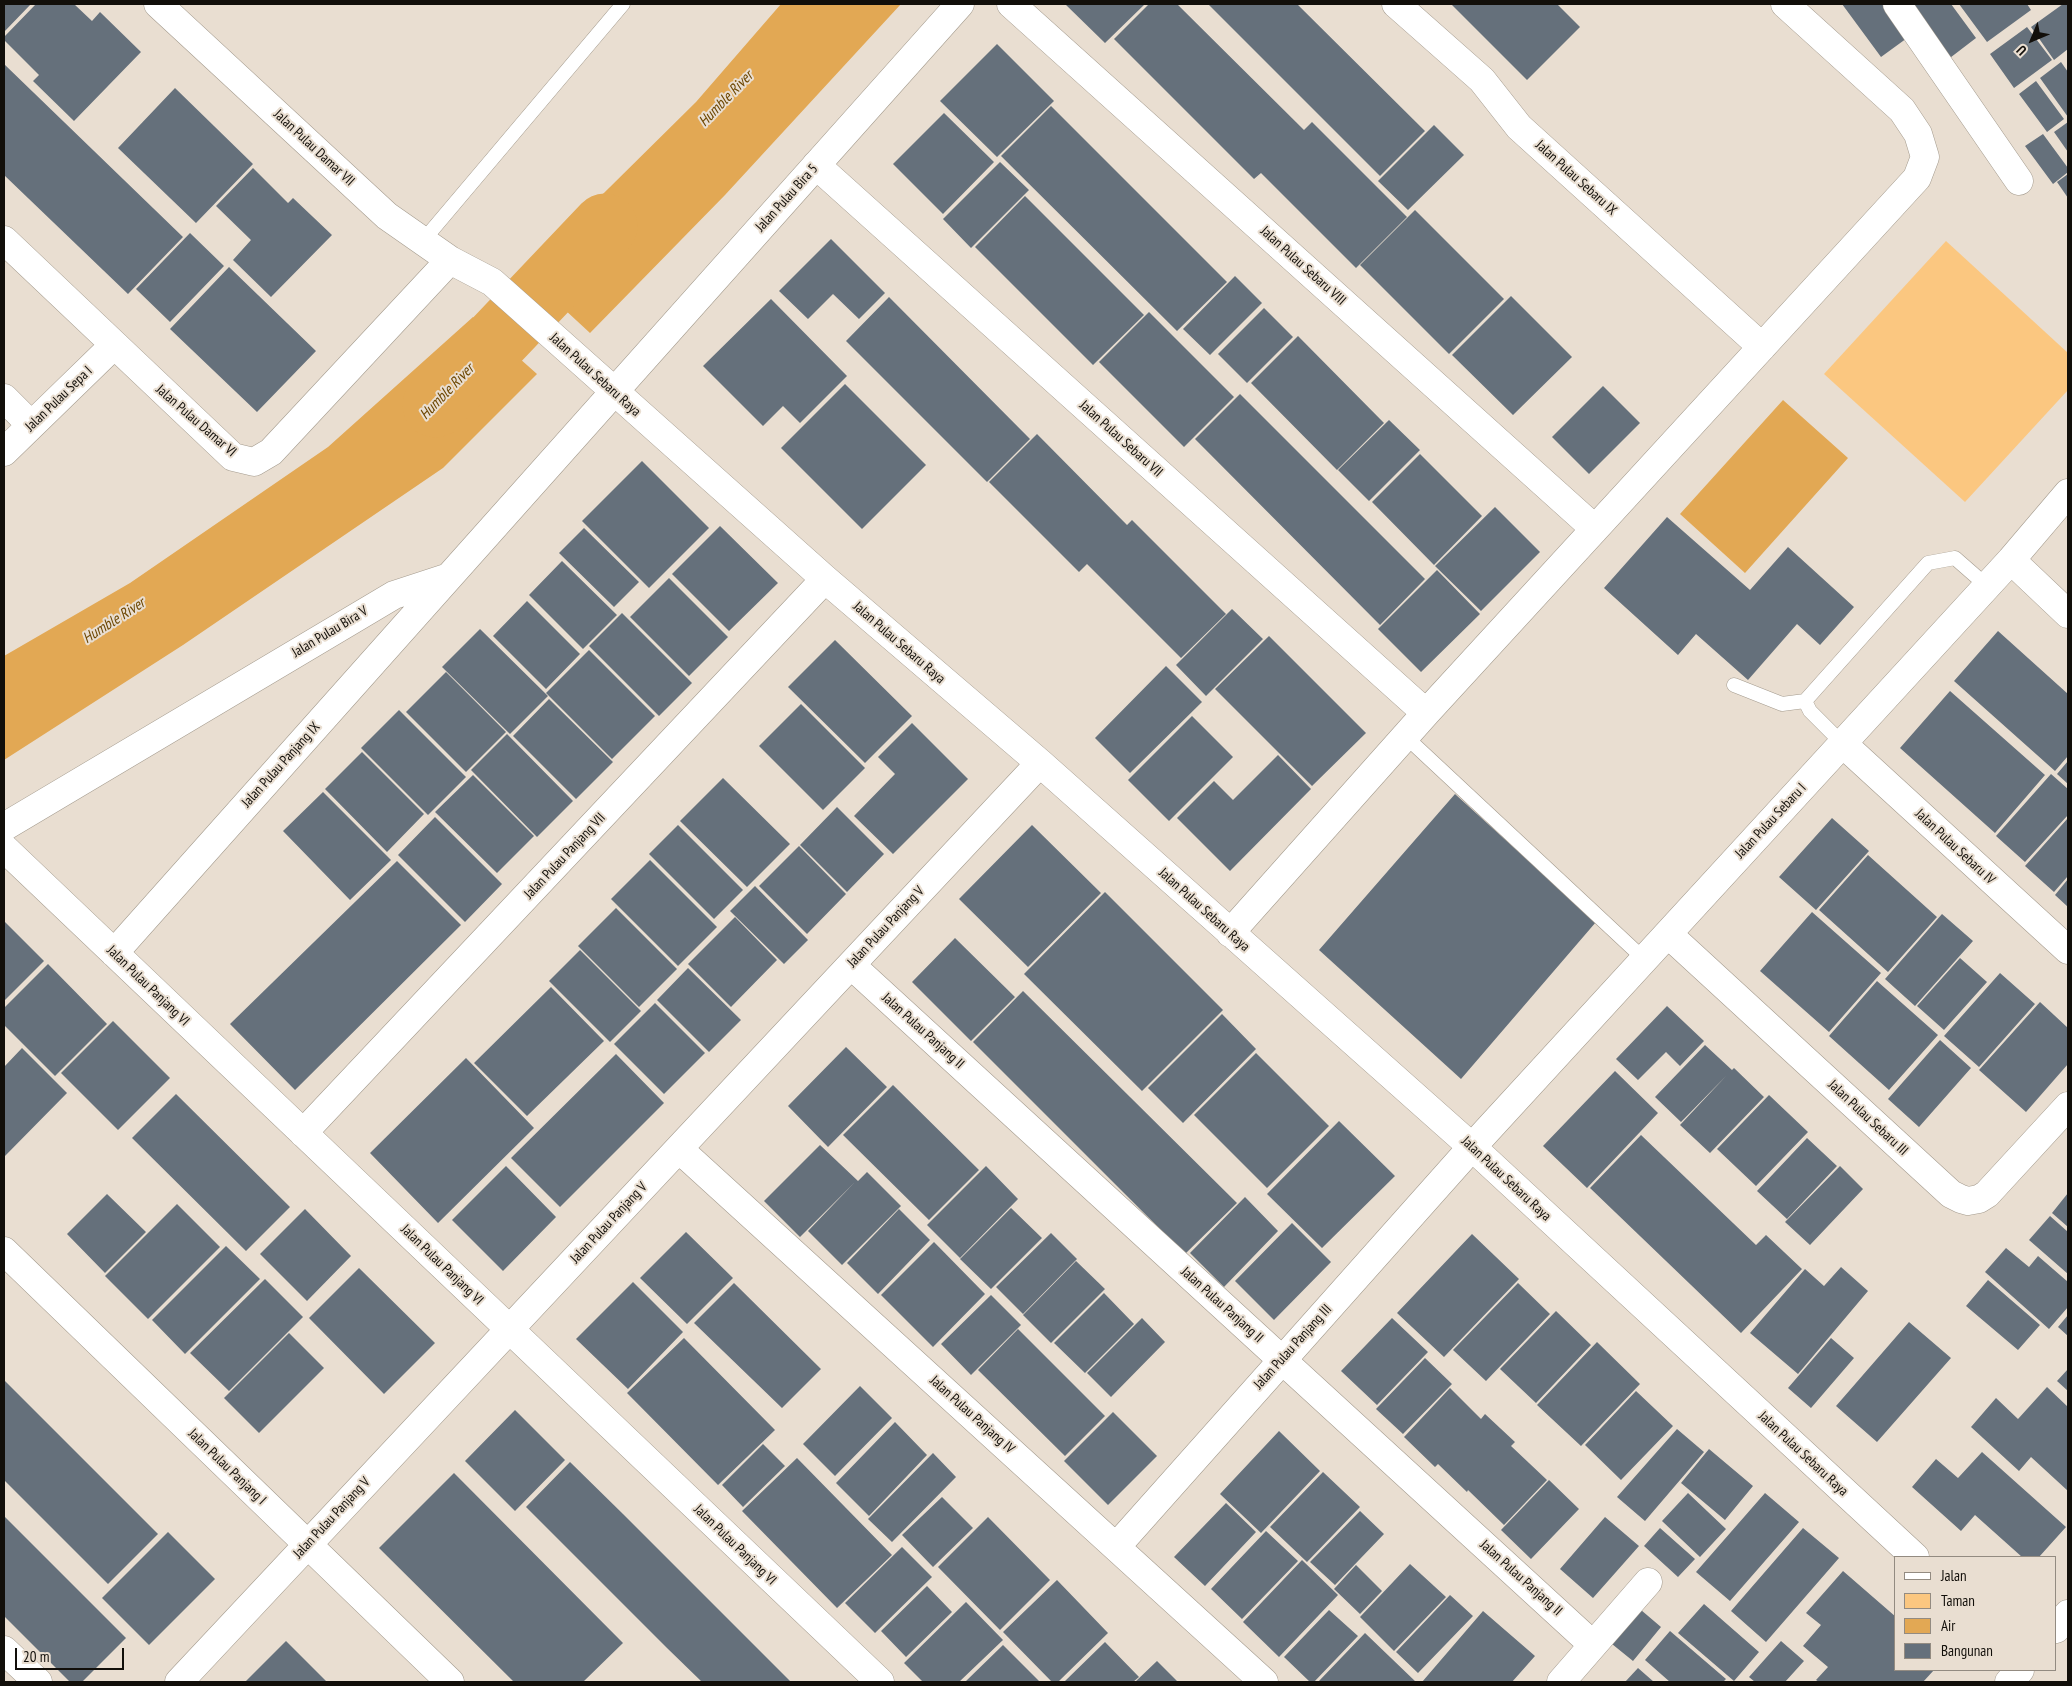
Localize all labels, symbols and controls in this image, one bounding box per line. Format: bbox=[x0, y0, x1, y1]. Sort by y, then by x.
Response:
north arrow bbox=[2007, 15, 2057, 65]
text: U bbox=[2012, 42, 2030, 60]
water label: Humble River bbox=[695, 67, 757, 131]
street label: Jalan Pulau Damar VII bbox=[270, 106, 358, 190]
street label: Jalan Pulau Sebaru IX bbox=[1532, 137, 1620, 219]
street label: Jalan Pulau Bira 5 bbox=[752, 161, 822, 235]
street label: Jalan Pulau Sebaru VIII bbox=[1257, 223, 1349, 309]
street label: Jalan Pulau Sebaru Raya bbox=[546, 330, 644, 420]
water label: Humble River bbox=[416, 360, 478, 424]
street label: Jalan Pulau Sepa I bbox=[22, 363, 96, 435]
street label: Jalan Pulau Damar VI bbox=[152, 382, 240, 460]
street label: Jalan Pulau Sebaru VII bbox=[1076, 397, 1166, 481]
water label: Humble River bbox=[80, 594, 148, 648]
street label: Jalan Pulau Sebaru Raya bbox=[850, 598, 948, 688]
street label: Jalan Pulau Bira V bbox=[289, 603, 371, 661]
street label: Jalan Pulau Panjang IX bbox=[238, 719, 324, 811]
street label: Jalan Pulau Sebaru I bbox=[1732, 780, 1810, 862]
street label: Jalan Pulau Sebaru IV bbox=[1912, 806, 1998, 888]
street label: Jalan Pulau Panjang VII bbox=[521, 810, 609, 902]
street label: Jalan Pulau Sebaru Raya bbox=[1155, 865, 1253, 955]
street label: Jalan Pulau Panjang V bbox=[844, 883, 928, 971]
street label: Jalan Pulau Panjang VI bbox=[103, 942, 193, 1030]
street label: Jalan Pulau Panjang II bbox=[878, 990, 968, 1072]
street label: Jalan Pulau Sebaru III bbox=[1825, 1077, 1911, 1159]
street label: Jalan Pulau Sebaru Raya bbox=[1458, 1133, 1554, 1225]
street label: Jalan Pulau Panjang V bbox=[567, 1179, 651, 1267]
street label: Jalan Pulau Panjang VI bbox=[397, 1221, 487, 1309]
street label: Jalan Pulau Panjang II bbox=[1177, 1264, 1267, 1346]
street label: Jalan Pulau Panjang III bbox=[1251, 1301, 1335, 1393]
street label: Jalan Pulau Panjang IV bbox=[926, 1373, 1018, 1457]
street label: Jalan Pulau Sebaru Raya bbox=[1755, 1408, 1851, 1500]
street label: Jalan Pulau Panjang I bbox=[185, 1426, 269, 1508]
street label: Jalan Pulau Panjang V bbox=[290, 1474, 374, 1562]
street label: Jalan Pulau Panjang VI bbox=[690, 1501, 780, 1589]
street label: Jalan Pulau Panjang II bbox=[1476, 1537, 1566, 1619]
legend bbox=[1894, 1556, 2057, 1671]
text: Jalan bbox=[1941, 1566, 1967, 1585]
text: Taman bbox=[1941, 1591, 1975, 1610]
text: Air bbox=[1941, 1616, 1955, 1635]
scale bar bbox=[18, 1638, 126, 1670]
text: Bangunan bbox=[1941, 1641, 1993, 1660]
text: 20 m bbox=[23, 1647, 49, 1666]

